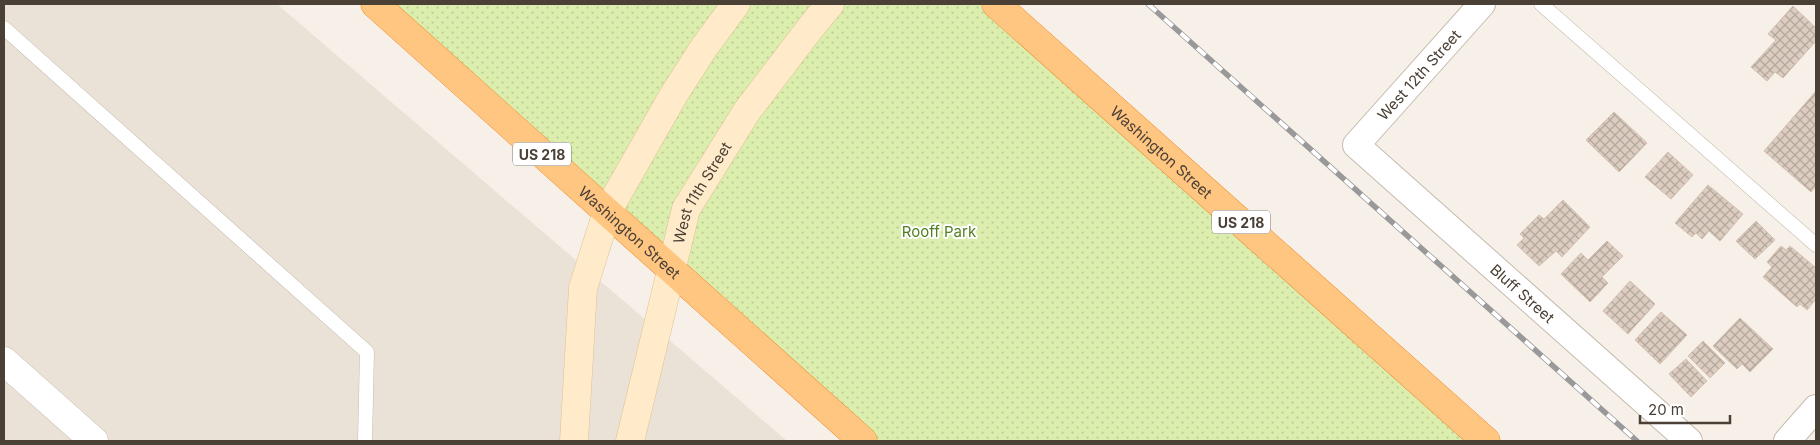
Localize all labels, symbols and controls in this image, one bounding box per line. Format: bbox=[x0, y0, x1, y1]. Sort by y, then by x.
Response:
street label: West 12th Street bbox=[1373, 26, 1465, 124]
street label: Washington Street bbox=[1107, 101, 1217, 202]
street label: West 11th Street bbox=[669, 138, 735, 245]
road number: US 218 bbox=[513, 142, 571, 166]
street label: Washington Street bbox=[575, 182, 685, 283]
road number: US 218 bbox=[1212, 210, 1270, 233]
park label: Rooff Park bbox=[902, 222, 977, 241]
street label: Bluff Street bbox=[1487, 260, 1559, 327]
scale bar bbox=[1640, 392, 1730, 424]
text: 20 m bbox=[1648, 400, 1684, 419]

